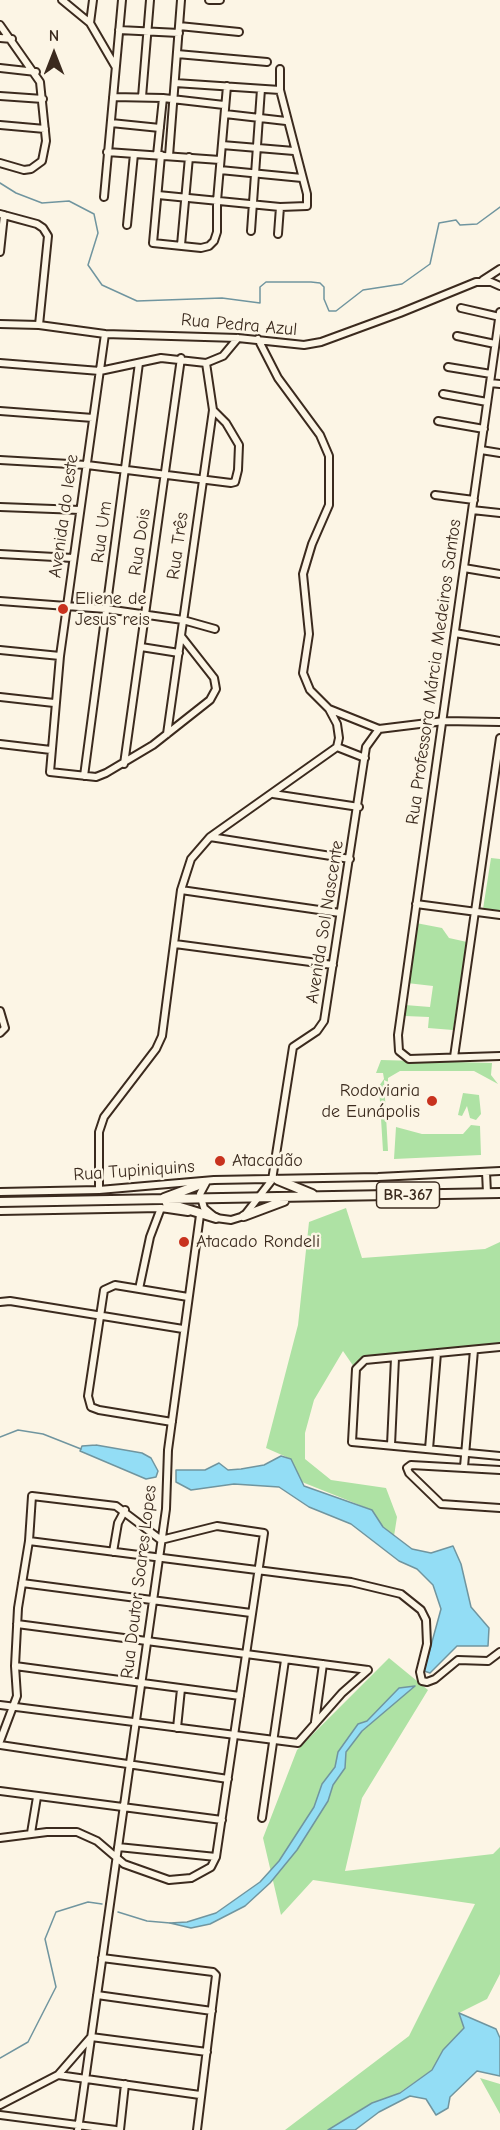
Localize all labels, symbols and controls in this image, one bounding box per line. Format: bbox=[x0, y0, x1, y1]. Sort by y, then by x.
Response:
north arrow bbox=[24, 24, 84, 84]
text: N bbox=[49, 27, 59, 45]
street label: Rua Pedra Azul bbox=[180, 309, 298, 341]
street label: Avenida do leste bbox=[45, 453, 83, 579]
street label: Rua Um bbox=[87, 500, 117, 564]
street label: Rua Dois bbox=[125, 507, 155, 577]
street label: Rua Três bbox=[163, 511, 193, 581]
street label: Rua Professora Márcia Medeiros Santos bbox=[402, 518, 466, 826]
place label: Eliene de Jesus reis bbox=[75, 588, 150, 630]
marker: Eliene de Jesus reis bbox=[56, 602, 70, 616]
street label: Avenida Sol Nascente bbox=[301, 839, 349, 1005]
place label: Rodoviaria de Eunápolis bbox=[322, 1080, 420, 1122]
marker: Rodoviaria de Eunápolis bbox=[425, 1094, 439, 1108]
place label: Atacadão bbox=[232, 1150, 303, 1172]
marker: Atacadão bbox=[213, 1154, 227, 1168]
street label: Rua Tupiniquins bbox=[73, 1156, 195, 1186]
road number: BR-367 bbox=[376, 1182, 440, 1208]
place label: Atacado Rondeli bbox=[196, 1231, 320, 1253]
marker: Atacado Rondeli bbox=[177, 1235, 191, 1249]
street label: Rua Doutor Soares Lopes bbox=[116, 1484, 162, 1680]

